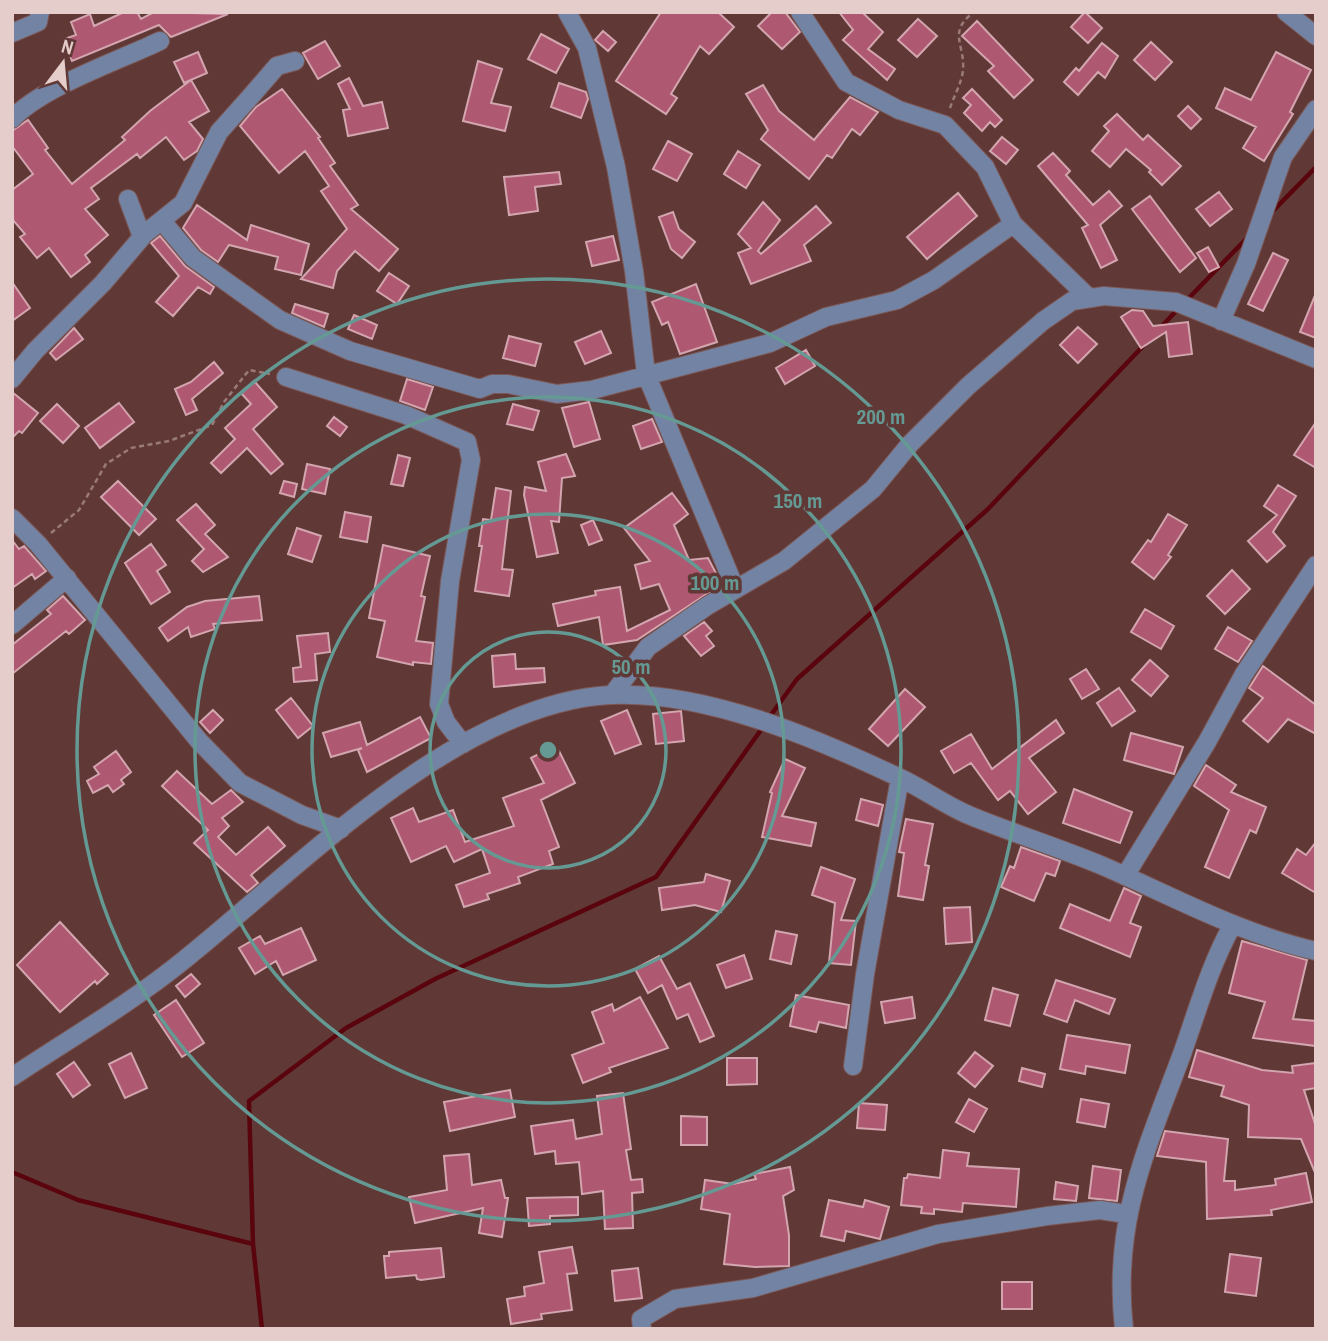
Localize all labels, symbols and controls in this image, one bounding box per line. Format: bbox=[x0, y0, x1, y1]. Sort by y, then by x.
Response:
north arrow bbox=[28, 28, 98, 98]
text: N bbox=[59, 33, 77, 61]
text: 200 m bbox=[857, 402, 905, 431]
text: 150 m bbox=[774, 486, 822, 515]
text: 100 m bbox=[691, 568, 739, 597]
text: 50 m bbox=[611, 652, 651, 681]
centre of rings bbox=[536, 738, 560, 762]

